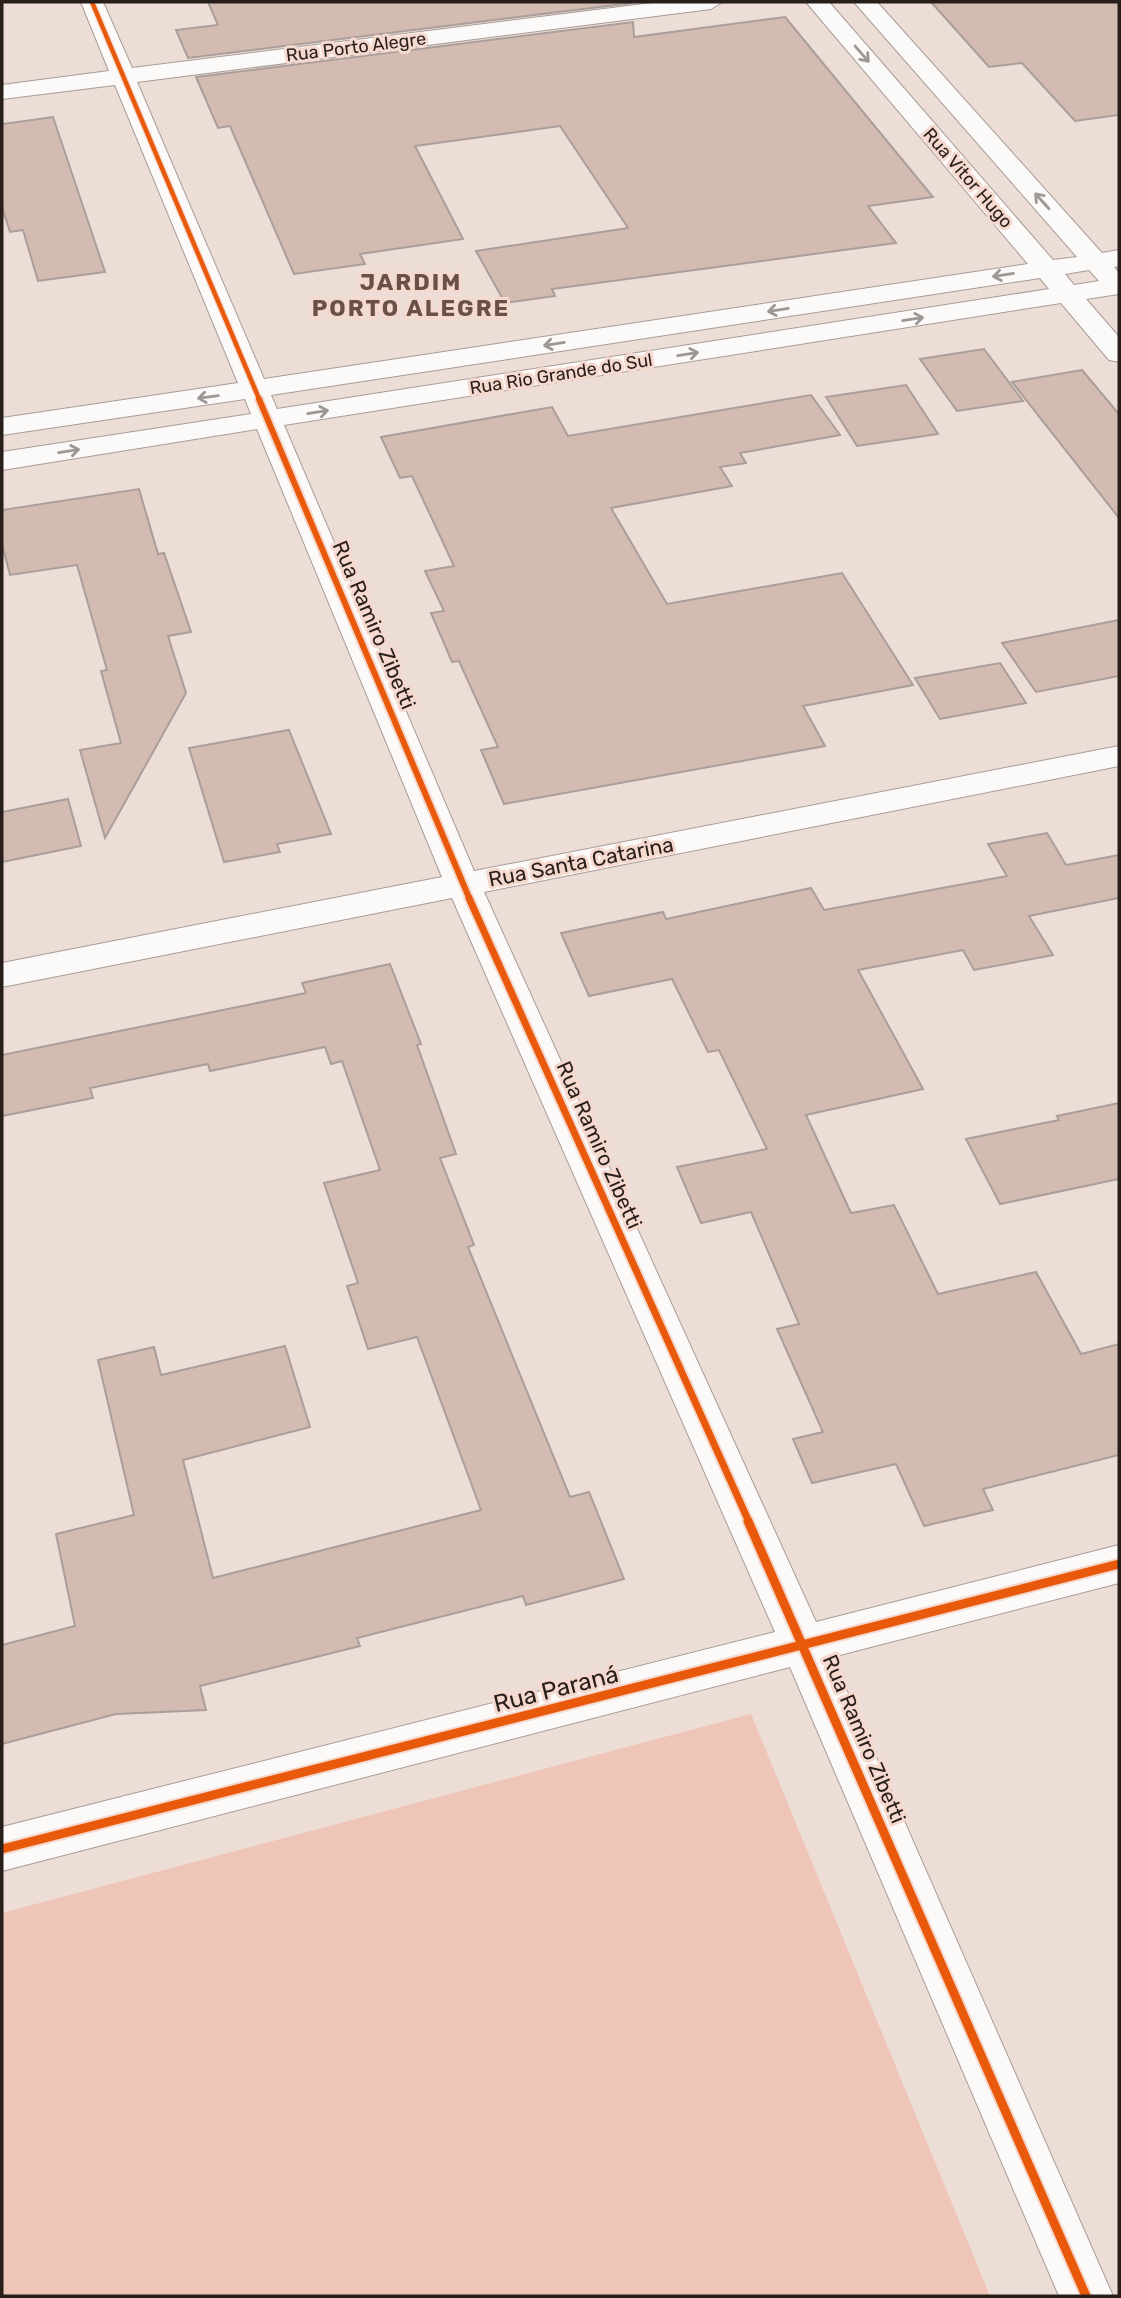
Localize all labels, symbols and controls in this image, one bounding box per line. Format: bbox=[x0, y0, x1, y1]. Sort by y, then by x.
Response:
street label: Rua Porto Alegre bbox=[285, 27, 427, 67]
one-way arrow bbox=[854, 44, 870, 62]
street label: Rua Vitor Hugo bbox=[919, 123, 1017, 233]
one-way arrow bbox=[1034, 192, 1050, 210]
district label: JARDIM PORTO ALEGRE bbox=[312, 268, 510, 322]
one-way arrow bbox=[992, 269, 1015, 282]
one-way arrow bbox=[768, 303, 790, 316]
one-way arrow bbox=[901, 312, 924, 325]
one-way arrow bbox=[543, 338, 565, 351]
one-way arrow bbox=[676, 347, 699, 360]
street label: Rua Rio Grande do Sul bbox=[468, 349, 654, 399]
one-way arrow bbox=[197, 390, 219, 403]
one-way arrow bbox=[306, 406, 329, 419]
one-way arrow bbox=[57, 444, 80, 457]
street label: Rua Ramiro Zibetti bbox=[328, 537, 421, 713]
street label: Rua Santa Catarina bbox=[486, 831, 676, 892]
street label: Rua Ramiro Zibetti bbox=[551, 1057, 648, 1232]
street label: Rua Ramiro Zibetti bbox=[818, 1651, 911, 1827]
street label: Rua Paraná bbox=[491, 1660, 621, 1718]

